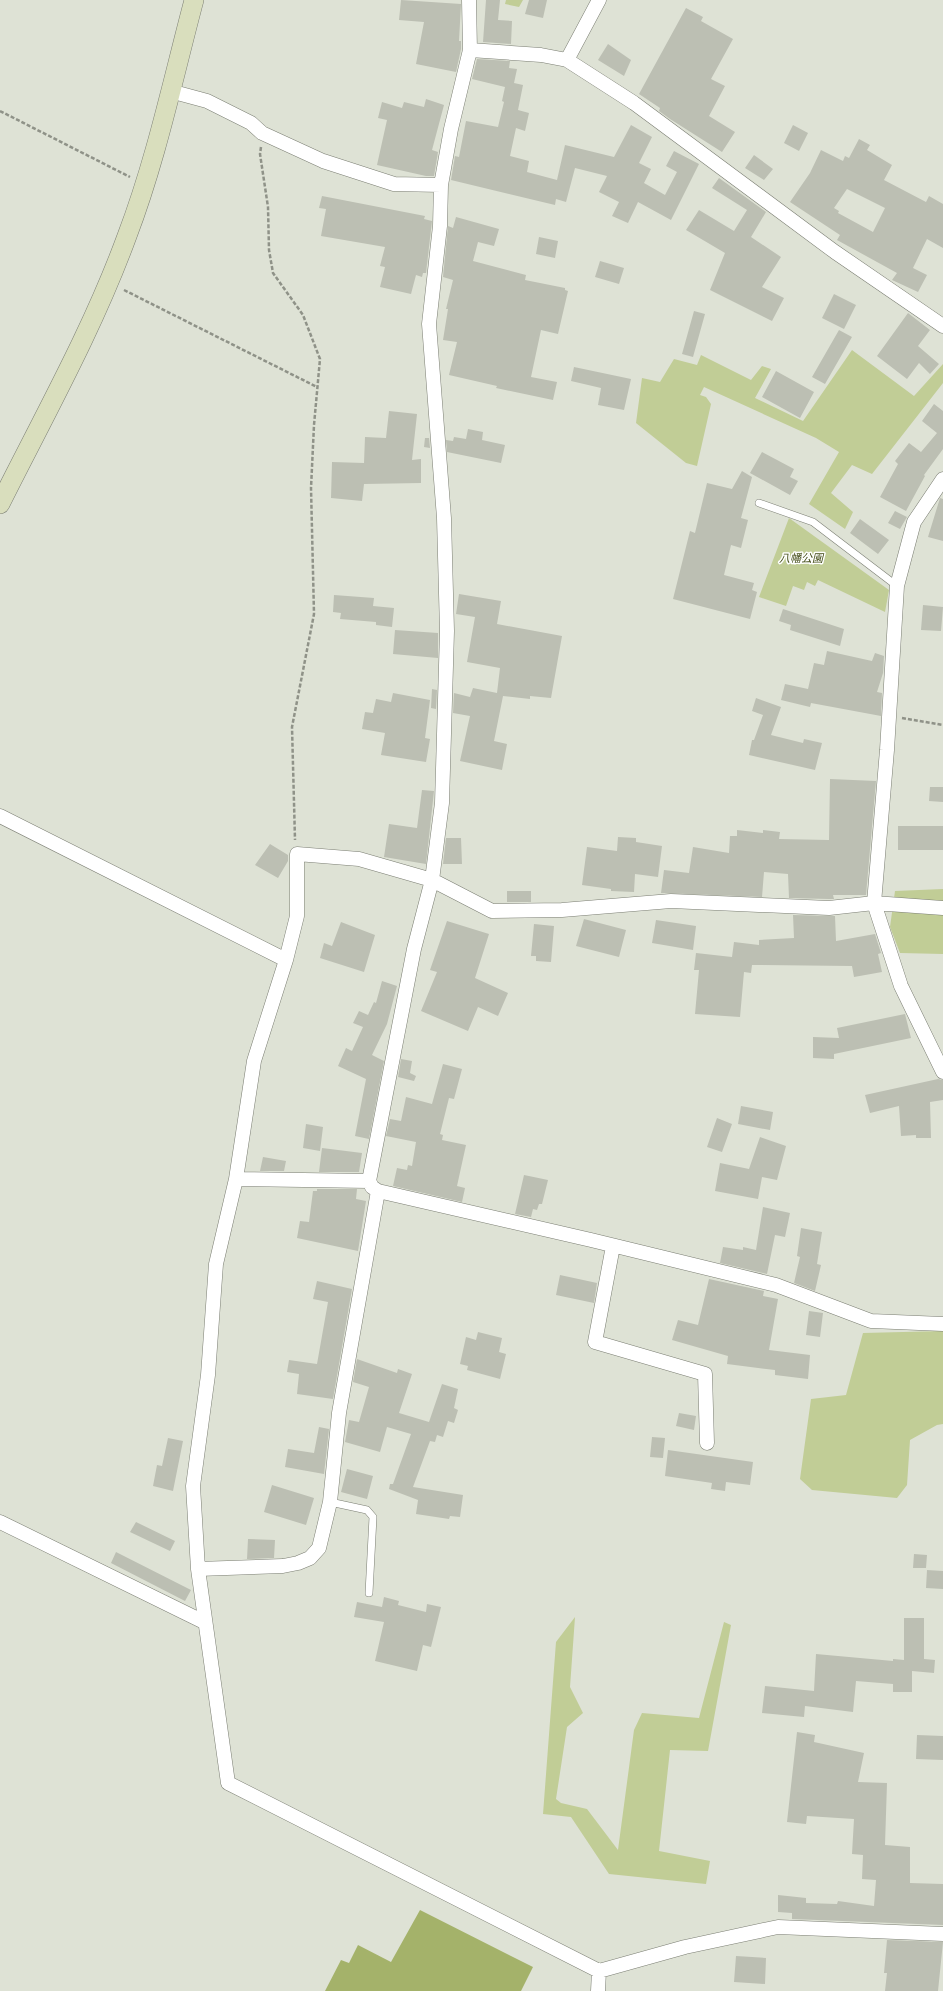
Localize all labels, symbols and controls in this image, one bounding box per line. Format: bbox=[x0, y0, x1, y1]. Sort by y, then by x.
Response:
park label: 八幡公園 bbox=[779, 550, 825, 565]

